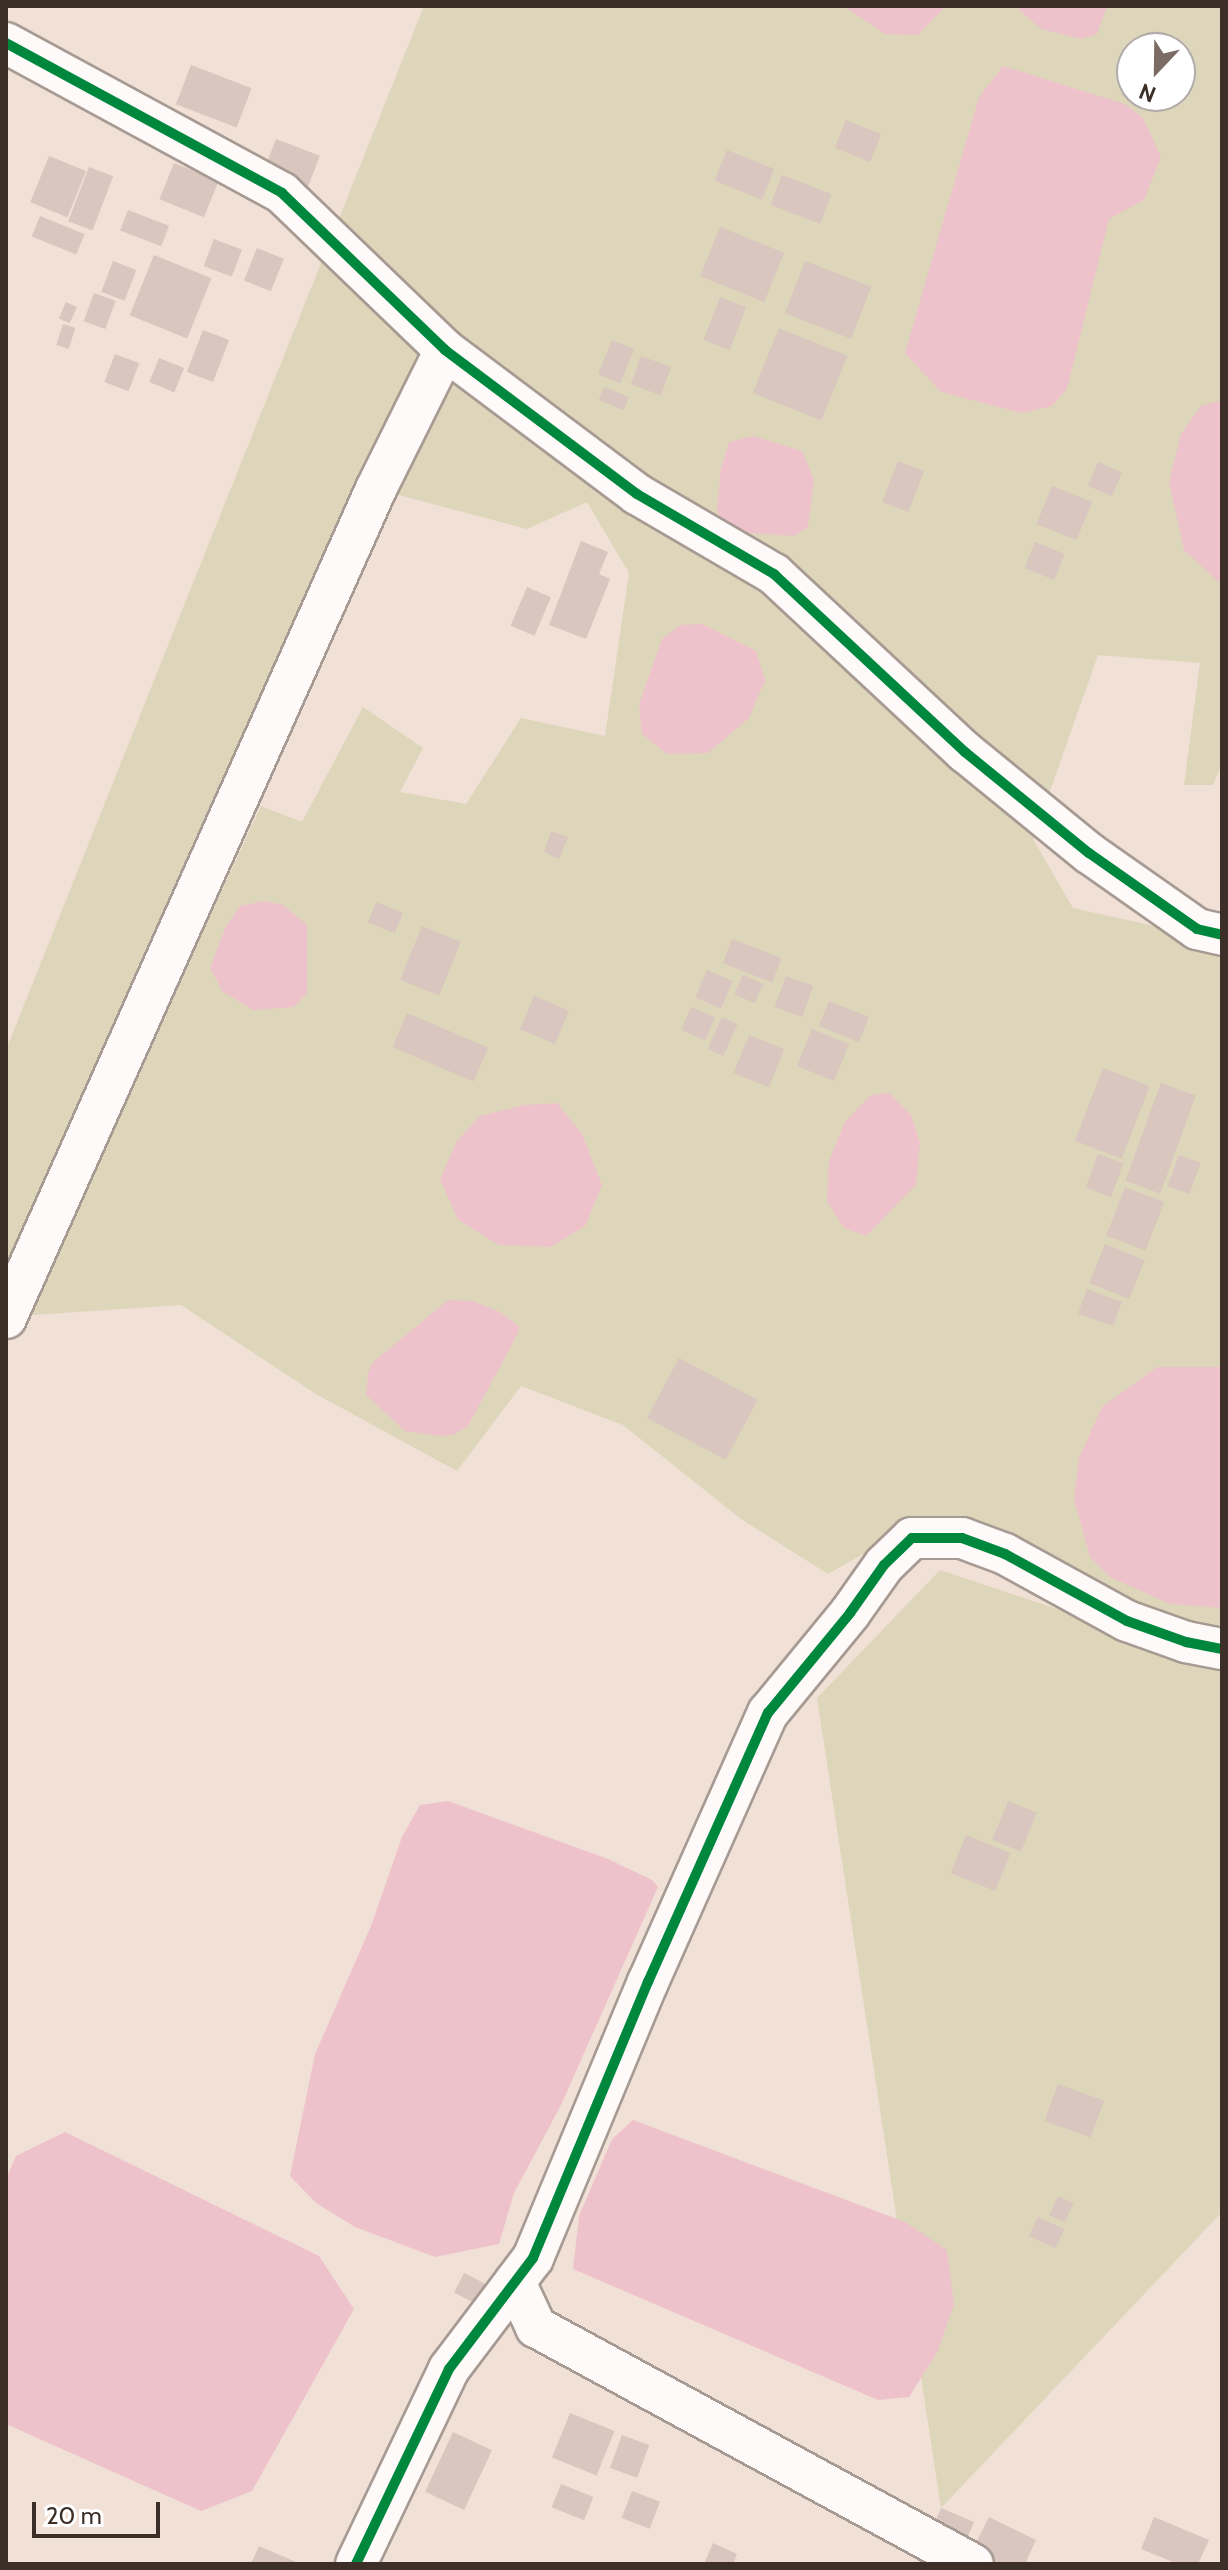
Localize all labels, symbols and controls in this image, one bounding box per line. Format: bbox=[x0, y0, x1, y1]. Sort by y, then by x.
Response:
north arrow bbox=[1116, 32, 1196, 112]
text: N bbox=[1135, 77, 1160, 108]
scale bar bbox=[36, 2486, 164, 2536]
text: 20 m bbox=[46, 2501, 102, 2530]

